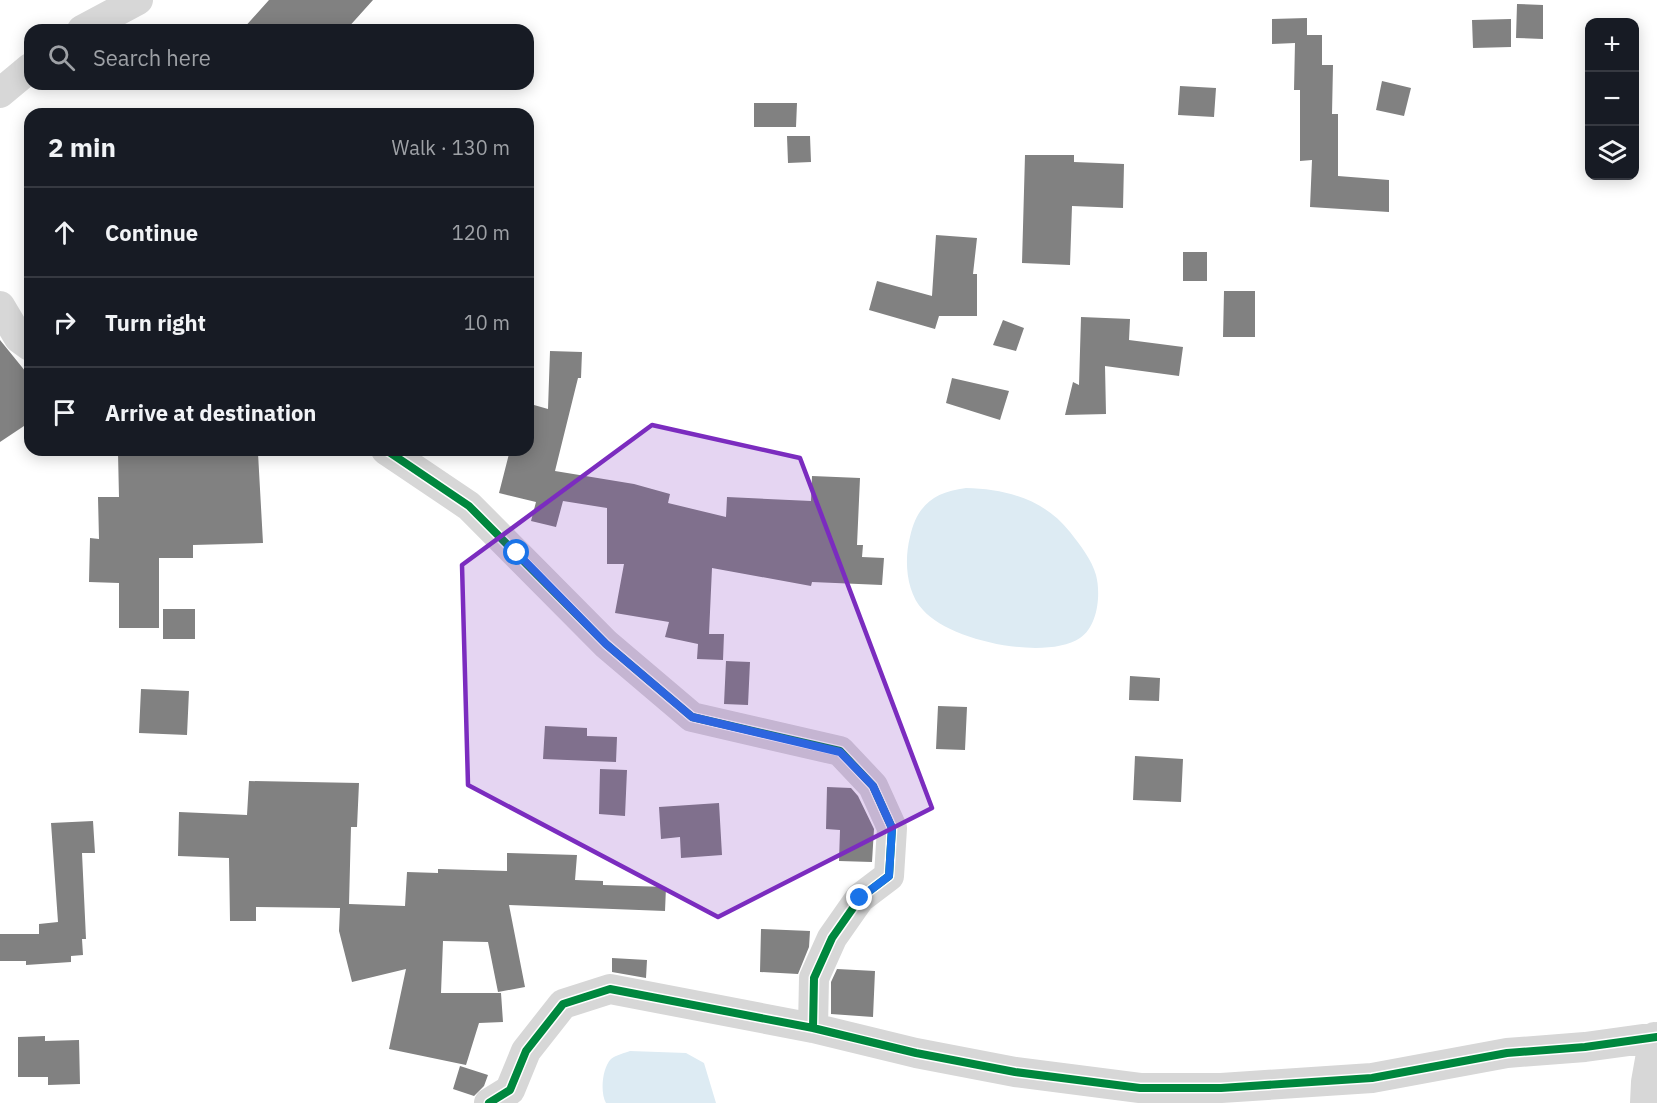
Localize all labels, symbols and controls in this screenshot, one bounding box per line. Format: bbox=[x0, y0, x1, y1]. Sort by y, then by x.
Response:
map controls bbox=[1585, 18, 1639, 180]
button: + bbox=[1585, 18, 1639, 72]
search box bbox=[24, 24, 534, 90]
icon: search bbox=[45, 41, 78, 74]
text: Search here bbox=[93, 43, 211, 72]
button: − bbox=[1585, 72, 1639, 126]
button: layers bbox=[1585, 126, 1639, 180]
text: 2 min bbox=[48, 130, 116, 164]
text: Walk · 130 m bbox=[392, 134, 510, 161]
icon: ahead bbox=[48, 216, 81, 249]
text: Continue bbox=[105, 218, 198, 247]
text: 120 m bbox=[452, 219, 510, 246]
icon: right bbox=[48, 306, 81, 339]
text: Turn right bbox=[105, 308, 206, 337]
text: 10 m bbox=[464, 309, 510, 336]
icon: arrive bbox=[48, 396, 81, 429]
text: Arrive at destination bbox=[105, 398, 316, 427]
route start bbox=[503, 539, 529, 565]
route end bbox=[846, 884, 872, 910]

